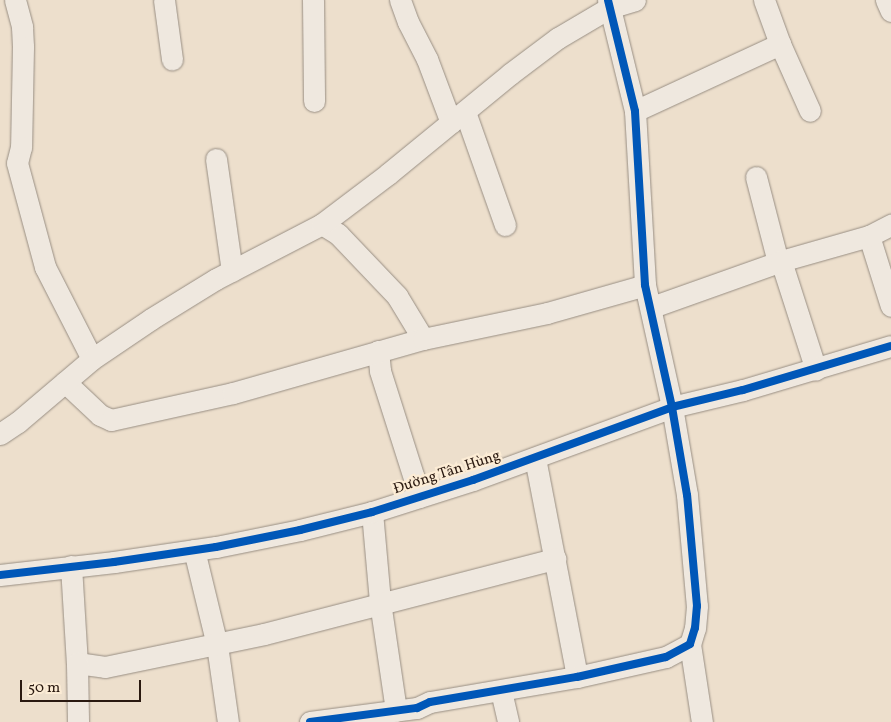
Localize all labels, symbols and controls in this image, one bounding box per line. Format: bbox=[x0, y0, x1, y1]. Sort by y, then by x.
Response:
street label: Đường Tân Hùng bbox=[391, 447, 503, 499]
scale bar bbox=[22, 670, 144, 702]
text: 50 m bbox=[28, 678, 60, 699]

